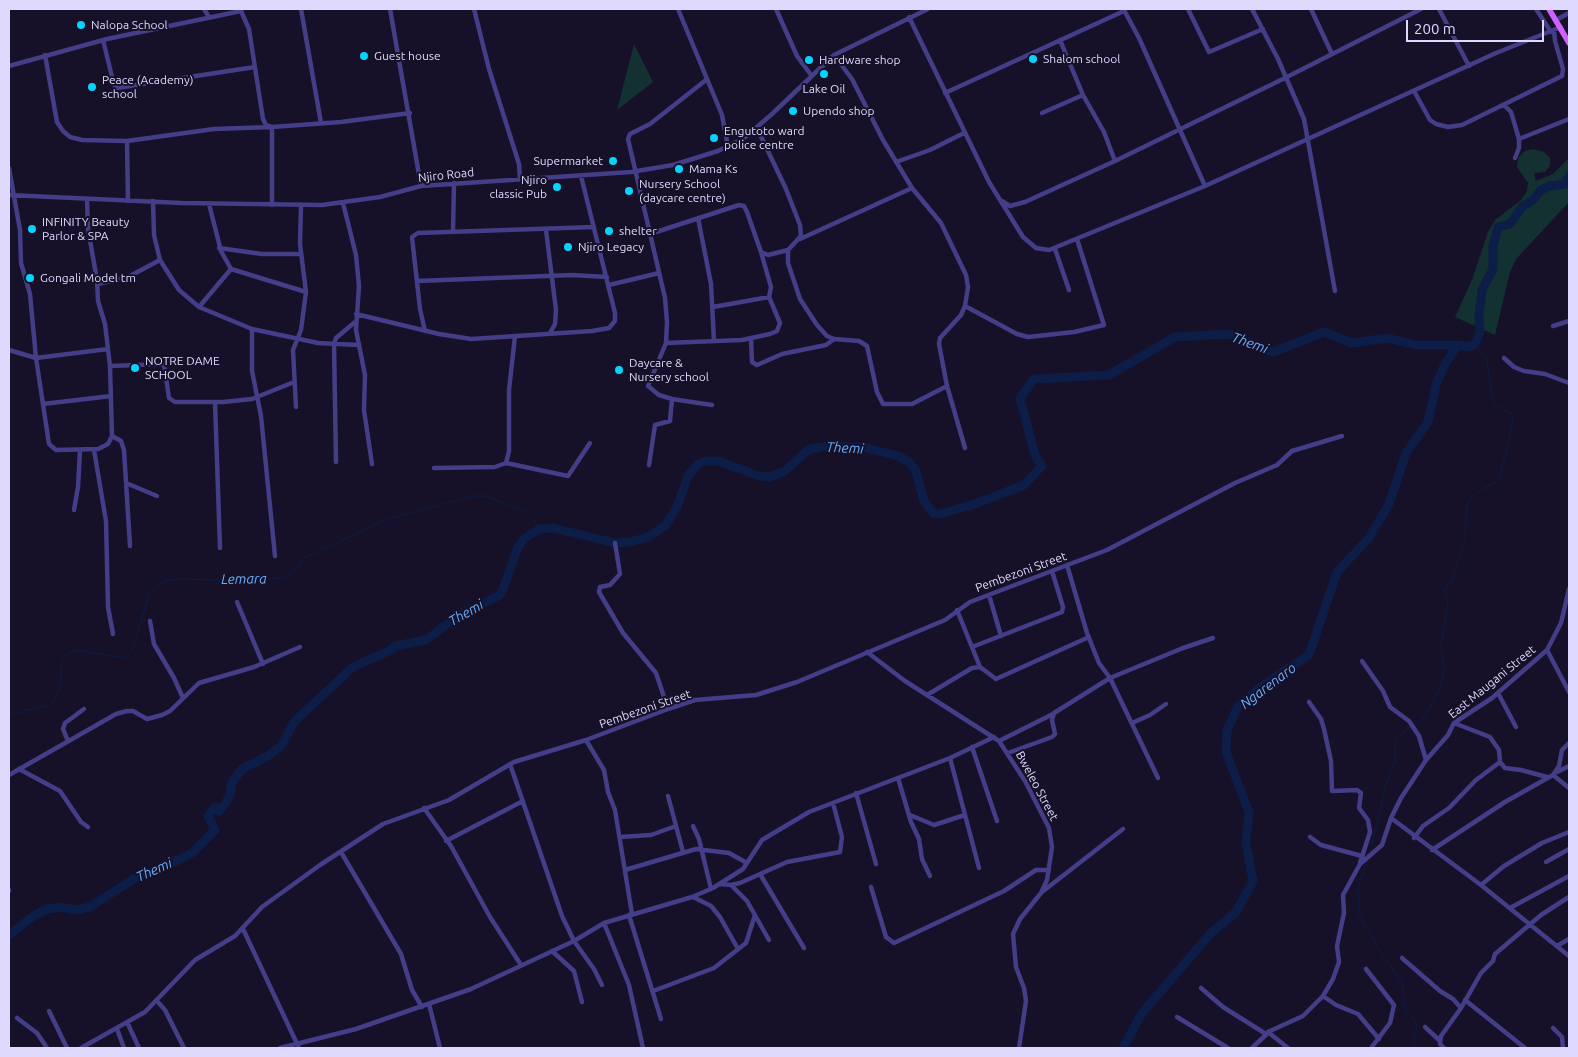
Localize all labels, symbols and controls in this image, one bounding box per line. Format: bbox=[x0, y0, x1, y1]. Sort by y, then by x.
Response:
scale bar bbox=[1408, 10, 1546, 42]
place label: Nalopa School bbox=[91, 18, 168, 32]
marker: Nalopa School bbox=[75, 19, 87, 31]
text: 200 m bbox=[1414, 20, 1456, 37]
place label: Guest house bbox=[374, 49, 441, 63]
marker: Guest house bbox=[358, 50, 370, 62]
place label: Shalom school bbox=[1043, 52, 1120, 66]
place label: Hardware shop bbox=[819, 53, 901, 67]
marker: Shalom school bbox=[1027, 53, 1039, 65]
marker: Hardware shop bbox=[803, 54, 815, 66]
marker: Lake Oil bbox=[818, 68, 830, 80]
place label: Peace (Academy) school bbox=[102, 73, 193, 101]
marker: Peace (Academy) school bbox=[86, 81, 98, 93]
place label: Lake Oil bbox=[803, 82, 845, 96]
place label: Upendo shop bbox=[803, 104, 875, 118]
marker: Upendo shop bbox=[787, 105, 799, 117]
place label: Engutoto ward police centre bbox=[724, 124, 805, 152]
marker: Engutoto ward police centre bbox=[708, 132, 720, 144]
place label: Supermarket bbox=[533, 154, 603, 168]
marker: Supermarket bbox=[607, 155, 619, 167]
place label: Mama Ks bbox=[689, 162, 738, 176]
marker: Mama Ks bbox=[673, 163, 685, 175]
street label: Njiro Road bbox=[417, 165, 475, 185]
place label: Njiro classic Pub bbox=[489, 173, 547, 201]
place label: Nursery School (daycare centre) bbox=[639, 177, 726, 205]
marker: Njiro classic Pub bbox=[551, 181, 563, 193]
marker: Nursery School (daycare centre) bbox=[623, 185, 635, 197]
place label: INFINITY Beauty Parlor & SPA bbox=[42, 215, 129, 243]
marker: INFINITY Beauty Parlor & SPA bbox=[26, 223, 38, 235]
place label: shelter bbox=[619, 224, 657, 238]
marker: shelter bbox=[603, 225, 615, 237]
place label: Njiro Legacy bbox=[578, 240, 644, 254]
marker: Njiro Legacy bbox=[562, 241, 574, 253]
place label: Gongali Model tm bbox=[40, 271, 136, 285]
marker: Gongali Model tm bbox=[24, 272, 36, 284]
water label: Themi bbox=[1229, 329, 1271, 357]
place label: NOTRE DAME SCHOOL bbox=[145, 354, 220, 382]
place label: Daycare & Nursery school bbox=[629, 356, 709, 384]
marker: NOTRE DAME SCHOOL bbox=[129, 362, 141, 374]
marker: Daycare & Nursery school bbox=[613, 364, 625, 376]
water label: Themi bbox=[826, 439, 864, 457]
street label: Pembezoni Street bbox=[973, 549, 1069, 595]
water label: Lemara bbox=[221, 570, 267, 588]
water label: Themi bbox=[445, 596, 487, 630]
street label: East Maugani Street bbox=[1445, 642, 1539, 722]
water label: Ngarenaro bbox=[1237, 660, 1299, 712]
street label: Pembezoni Street bbox=[597, 687, 693, 731]
street label: Bweleo Street bbox=[1013, 749, 1061, 823]
water label: Themi bbox=[133, 855, 175, 885]

